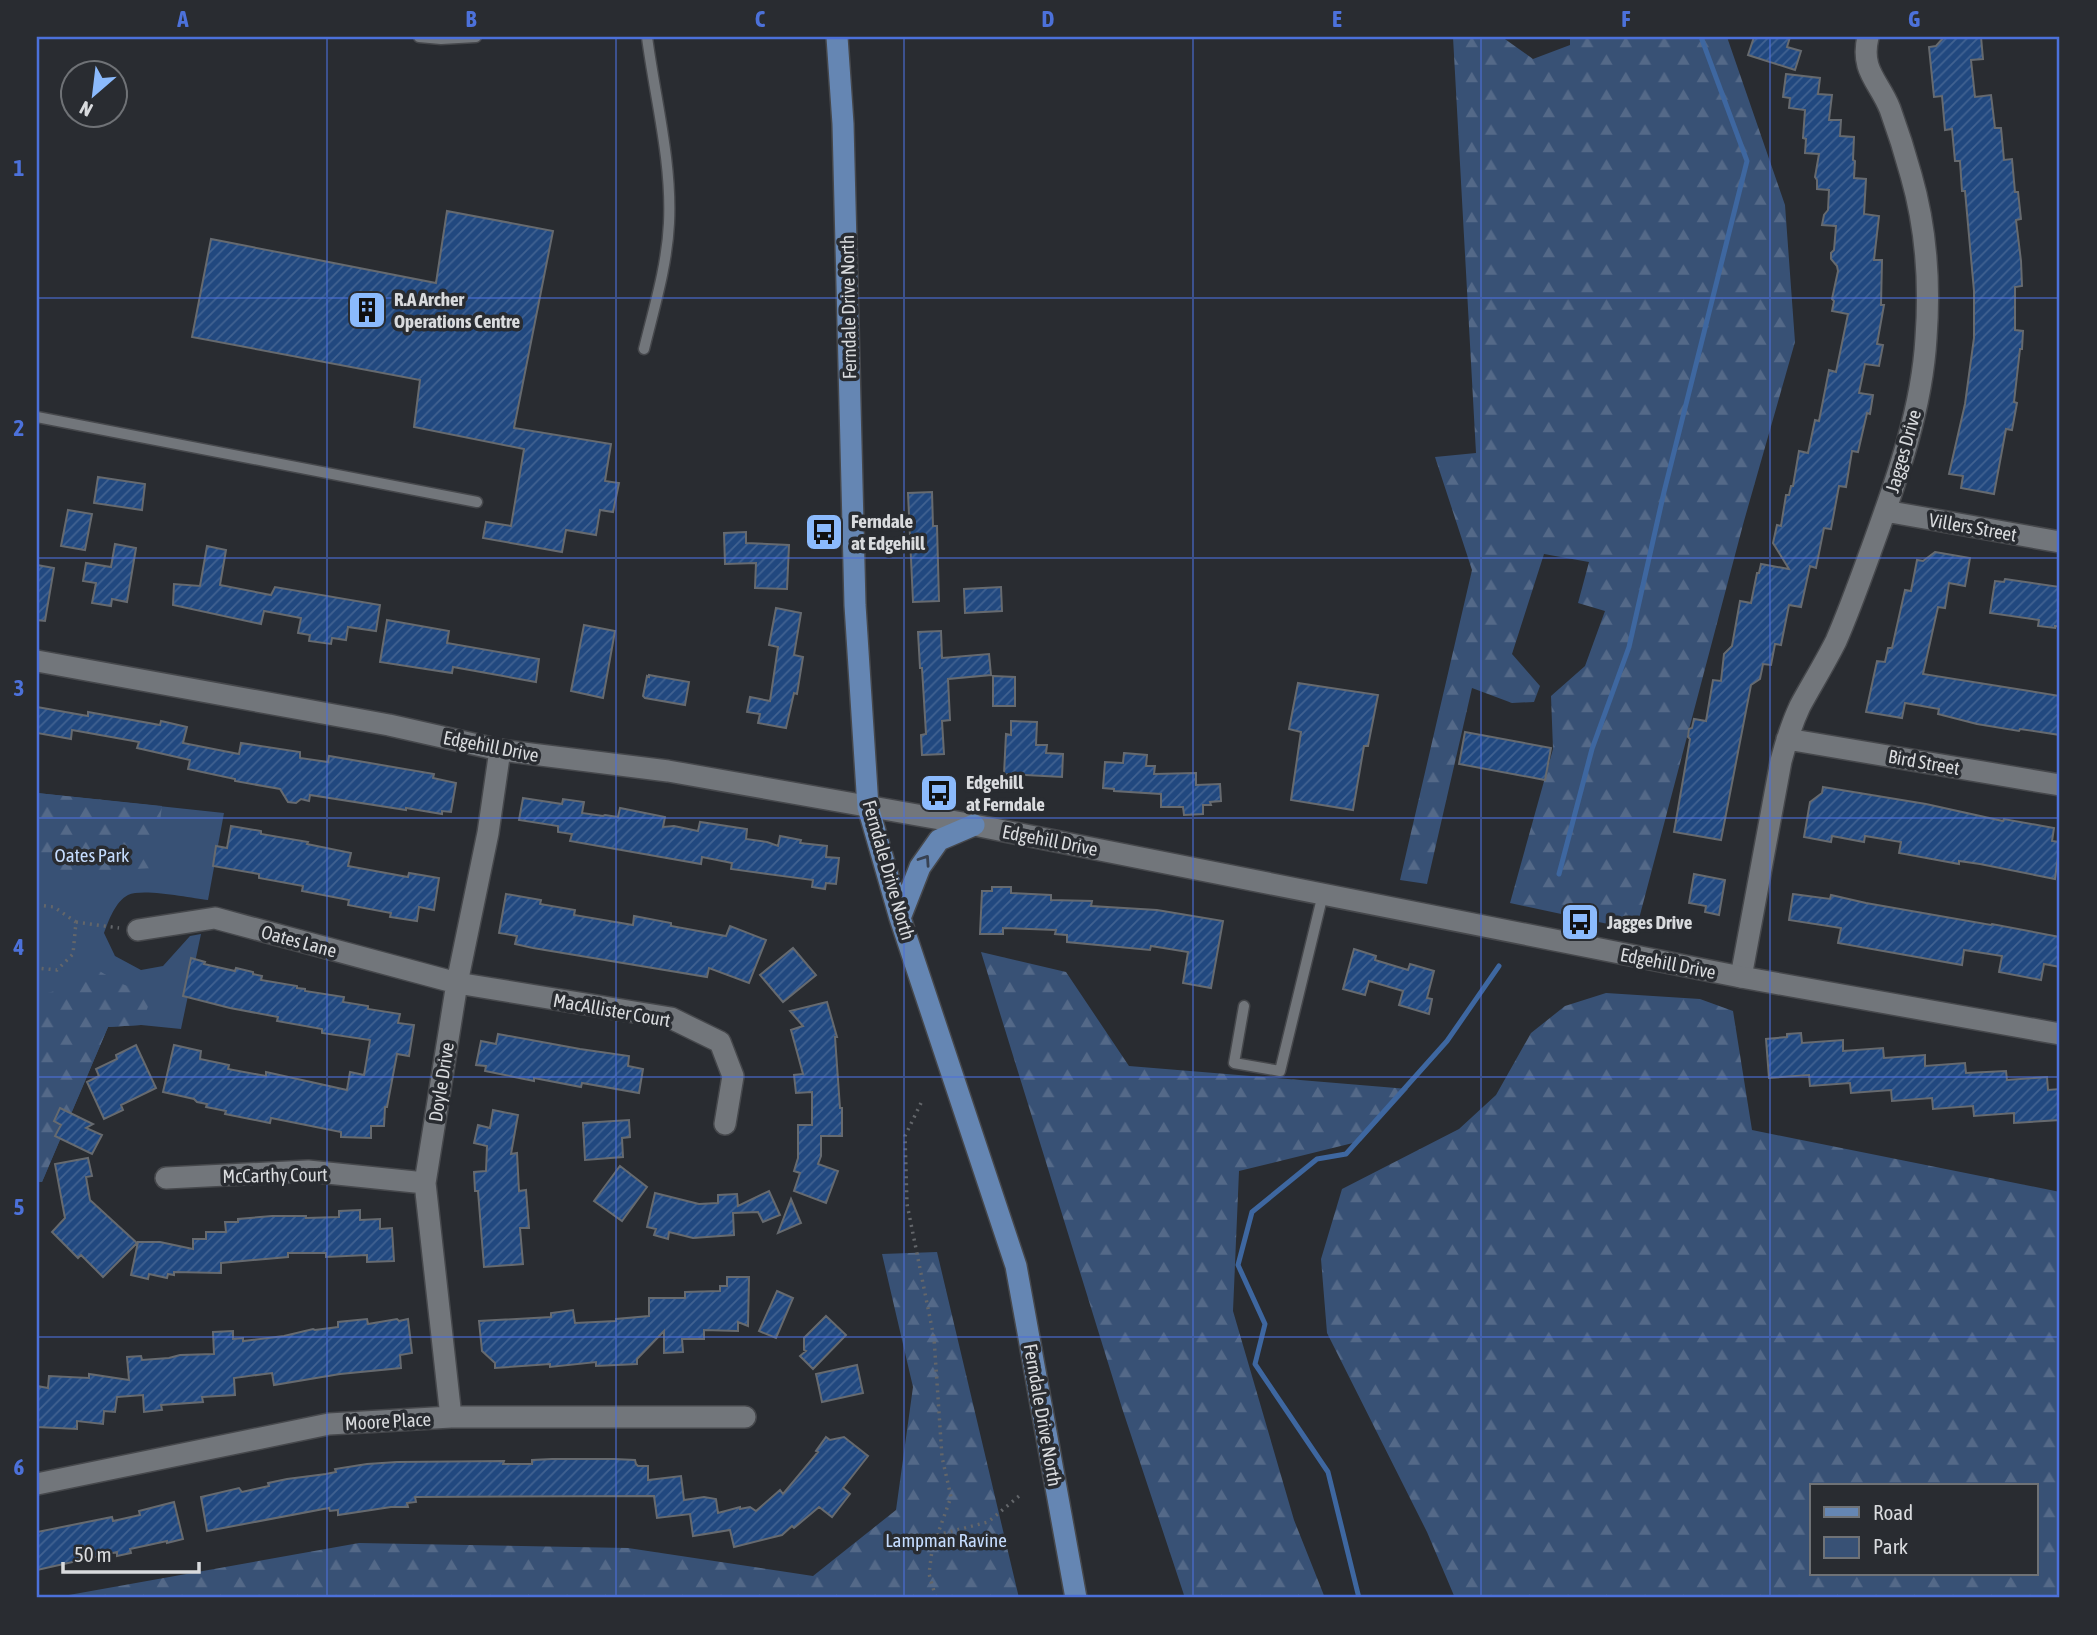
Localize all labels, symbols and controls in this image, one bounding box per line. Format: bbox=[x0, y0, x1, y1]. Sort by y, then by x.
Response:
text: A bbox=[176, 6, 189, 32]
text: B bbox=[466, 6, 477, 32]
text: C bbox=[755, 6, 766, 32]
text: D bbox=[1042, 6, 1055, 32]
text: E bbox=[1332, 6, 1342, 32]
text: F bbox=[1621, 6, 1631, 32]
text: G bbox=[1908, 6, 1920, 32]
north arrow bbox=[60, 60, 130, 130]
text: N bbox=[76, 97, 96, 121]
text: 1 bbox=[14, 155, 25, 181]
street label: Ferndale Drive North bbox=[836, 235, 860, 379]
place label: R.A Archer Operations Centre bbox=[394, 288, 521, 332]
building icon: R.A Archer Operations Centre bbox=[346, 289, 388, 331]
street label: Jagges Drive bbox=[1881, 407, 1925, 495]
text: 2 bbox=[14, 415, 24, 441]
street label: Villers Street bbox=[1927, 508, 2019, 546]
place label: Ferndale at Edgehill bbox=[851, 510, 926, 554]
bus stop icon: Ferndale at Edgehill bbox=[803, 511, 845, 553]
text: 3 bbox=[14, 675, 24, 701]
street label: Edgehill Drive bbox=[441, 726, 541, 766]
street label: Bird Street bbox=[1886, 745, 1962, 779]
place label: Edgehill at Ferndale bbox=[966, 771, 1045, 815]
bus stop icon: Edgehill at Ferndale bbox=[918, 772, 960, 814]
street label: Ferndale Drive North bbox=[859, 798, 919, 942]
street label: Edgehill Drive bbox=[1000, 820, 1100, 860]
park label: Oates Park bbox=[55, 844, 130, 866]
one-way arrow bbox=[917, 855, 929, 868]
bus stop icon: Jagges Drive bbox=[1559, 901, 1601, 943]
place label: Jagges Drive bbox=[1606, 911, 1693, 933]
street label: Oates Lane bbox=[259, 920, 339, 962]
text: 4 bbox=[13, 934, 25, 960]
street label: Edgehill Drive bbox=[1618, 943, 1718, 983]
street label: MacAllister Court bbox=[552, 989, 672, 1031]
street label: Doyle Drive bbox=[424, 1041, 458, 1123]
street label: McCarthy Court bbox=[222, 1163, 328, 1187]
text: 5 bbox=[14, 1194, 25, 1220]
street label: Ferndale Drive North bbox=[1020, 1342, 1066, 1488]
street label: Moore Place bbox=[344, 1408, 432, 1434]
text: 6 bbox=[14, 1454, 25, 1480]
legend bbox=[1810, 1484, 2038, 1576]
text: Road bbox=[1873, 1500, 1913, 1524]
park label: Lampman Ravine bbox=[885, 1529, 1007, 1551]
scale bar bbox=[63, 1530, 200, 1574]
text: Park bbox=[1873, 1534, 1908, 1558]
text: 50 m bbox=[74, 1542, 112, 1566]

